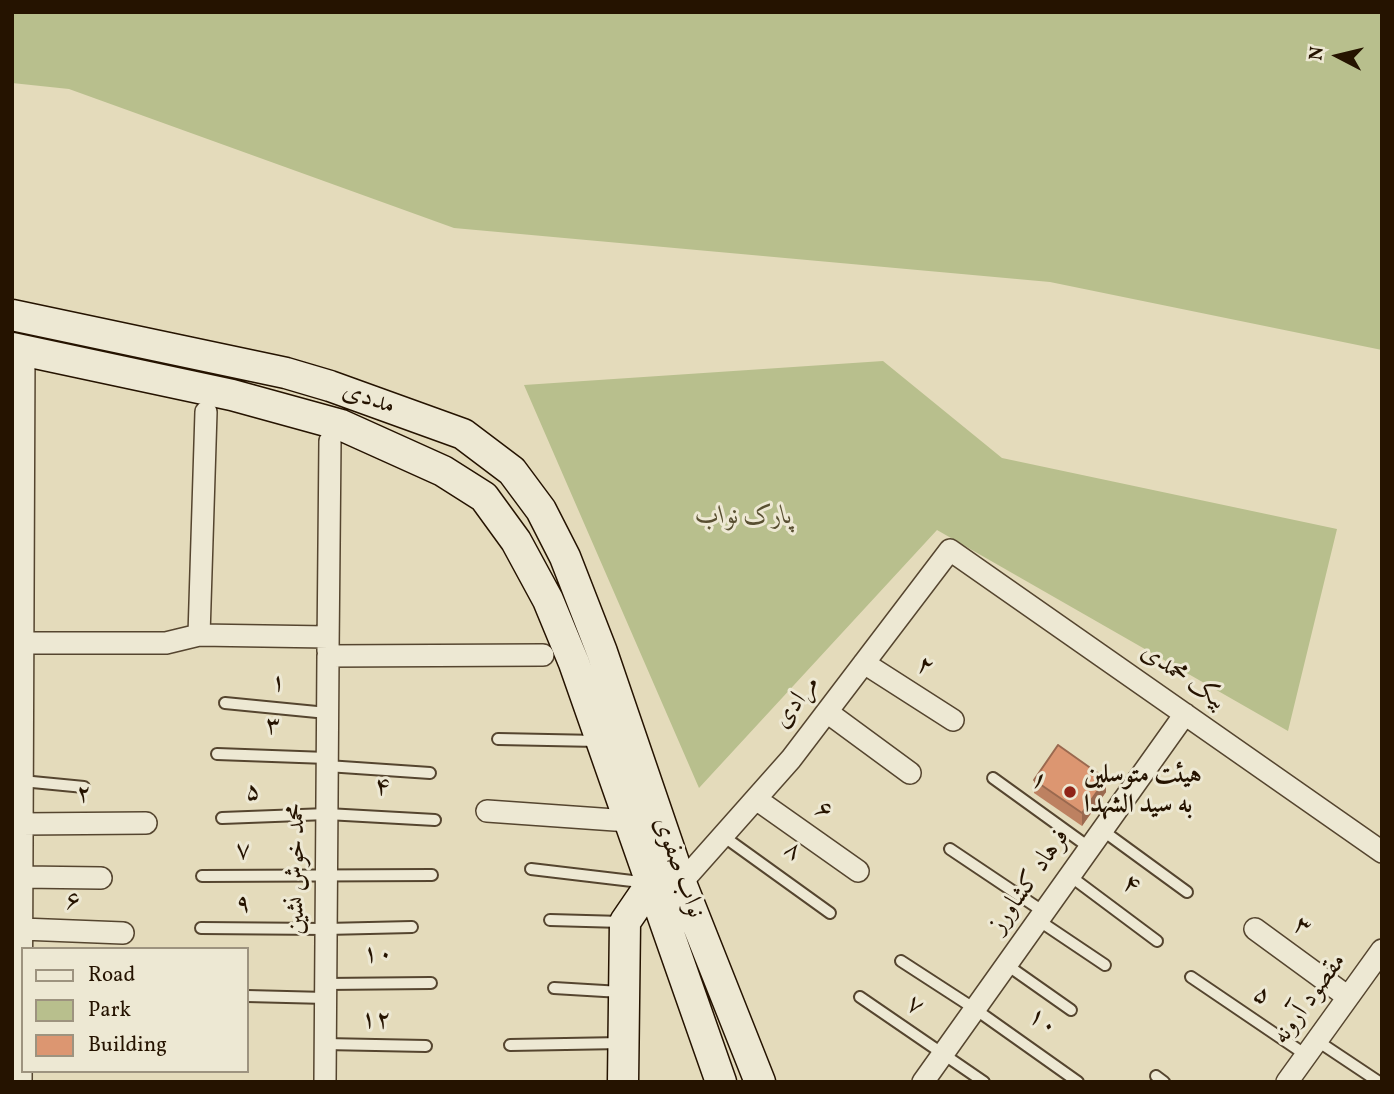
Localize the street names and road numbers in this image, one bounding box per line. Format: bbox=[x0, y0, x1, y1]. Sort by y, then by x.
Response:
street label: مددی bbox=[337, 376, 399, 424]
street label: بیک محمدی bbox=[1134, 638, 1230, 718]
street label: ۲ bbox=[909, 651, 939, 685]
street label: ۱ bbox=[269, 669, 287, 701]
street label: مرادی bbox=[768, 670, 828, 736]
street label: ۳ bbox=[265, 712, 281, 744]
street label: ۱ bbox=[1023, 765, 1053, 799]
street label: ۴ bbox=[374, 773, 390, 805]
street label: ۵ bbox=[245, 778, 261, 810]
street label: ۲ bbox=[76, 780, 92, 812]
street label: ۶ bbox=[808, 795, 838, 829]
street label: محمد خوش نشین bbox=[282, 803, 314, 935]
street label: نواب صفوی bbox=[644, 813, 710, 923]
street label: فرهاد کشاورز bbox=[984, 824, 1078, 940]
street label: ۸ bbox=[777, 835, 807, 869]
street label: ۷ bbox=[235, 837, 251, 869]
street label: ۴ bbox=[1115, 869, 1145, 903]
street label: ۶ bbox=[65, 887, 81, 919]
street label: ۹ bbox=[235, 890, 251, 922]
street label: ۳ bbox=[1286, 911, 1316, 945]
street label: ۱۰ bbox=[363, 940, 393, 972]
street label: مقصود آرونه bbox=[1267, 948, 1355, 1052]
street label: ۵ bbox=[1246, 980, 1276, 1014]
street label: ۷ bbox=[899, 990, 929, 1024]
street label: ۱۰ bbox=[1021, 1001, 1063, 1045]
street label: ۱۲ bbox=[361, 1006, 391, 1038]

